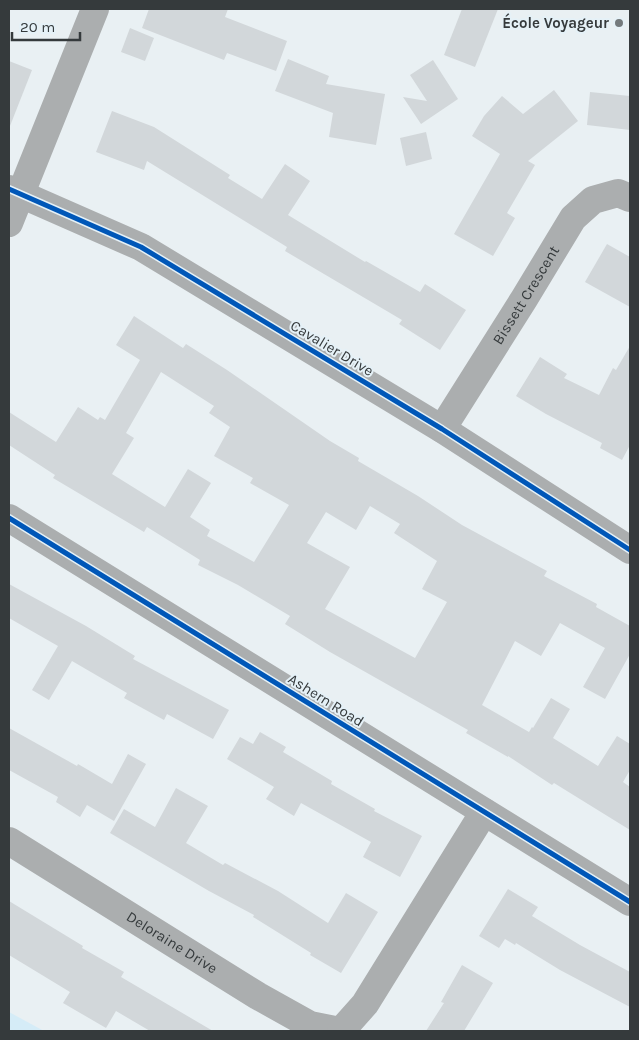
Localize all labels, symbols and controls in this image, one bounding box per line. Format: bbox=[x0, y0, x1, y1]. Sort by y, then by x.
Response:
scale bar bbox=[12, 10, 80, 42]
place label: École Voyageur bbox=[502, 13, 609, 32]
marker: École Voyageur bbox=[613, 17, 625, 29]
text: 20 m bbox=[20, 18, 55, 36]
street label: Bissett Crescent bbox=[489, 242, 563, 348]
street label: Cavalier Drive bbox=[287, 316, 377, 380]
street label: Ashern Road bbox=[285, 670, 367, 730]
street label: Deloraine Drive bbox=[123, 907, 221, 977]

